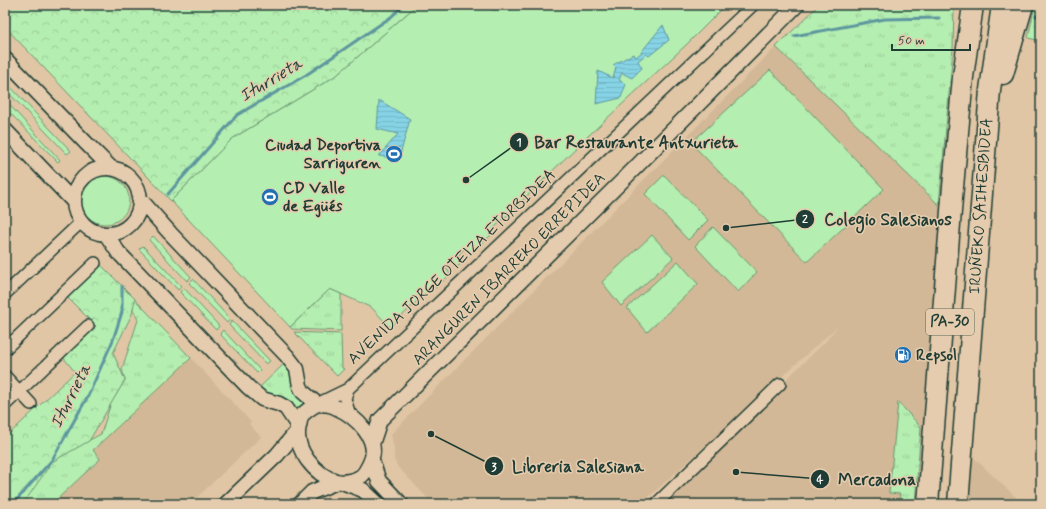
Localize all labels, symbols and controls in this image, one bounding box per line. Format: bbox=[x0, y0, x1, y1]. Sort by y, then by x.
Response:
scale bar bbox=[892, 26, 970, 52]
text: 50 m bbox=[898, 33, 925, 49]
water label: Iturrieta bbox=[236, 52, 307, 107]
street label: IRUÑEKO SAIHESBIDEA bbox=[964, 117, 998, 295]
callout: Bar Restaurante Antxurieta bbox=[509, 127, 743, 156]
text: Bar Restaurante Antxurieta bbox=[534, 132, 739, 154]
place label: Ciudad Deportiva Sarriguren bbox=[265, 135, 381, 175]
text: 1 bbox=[516, 135, 522, 151]
sports icon: Ciudad Deportiva Sarriguren bbox=[384, 144, 404, 164]
street label: AVENIDA JORGE OTEIZA ETORBIDEA bbox=[343, 165, 561, 369]
street label: ARANGUREN IBARREKO ERREPIDEA bbox=[408, 168, 610, 370]
place label: CD Valle de Egüés bbox=[283, 178, 345, 218]
sports icon: CD Valle de Egüés bbox=[260, 187, 280, 207]
callout: Colegio Salesianos bbox=[795, 204, 961, 233]
text: Colegio Salesianos bbox=[824, 209, 952, 234]
text: 2 bbox=[802, 212, 808, 228]
road number: PA-30 bbox=[926, 309, 974, 335]
fuel station icon: Repsol bbox=[893, 345, 913, 365]
place label: Repsol bbox=[916, 345, 957, 366]
water label: Iturrieta bbox=[46, 360, 97, 432]
callout: Libreria Salesiana bbox=[484, 452, 652, 481]
text: Libreria Salesiana bbox=[512, 456, 645, 478]
text: 3 bbox=[491, 460, 497, 476]
callout: Mercadona bbox=[810, 465, 924, 494]
text: Mercadona bbox=[838, 469, 916, 491]
text: 4 bbox=[817, 472, 824, 488]

